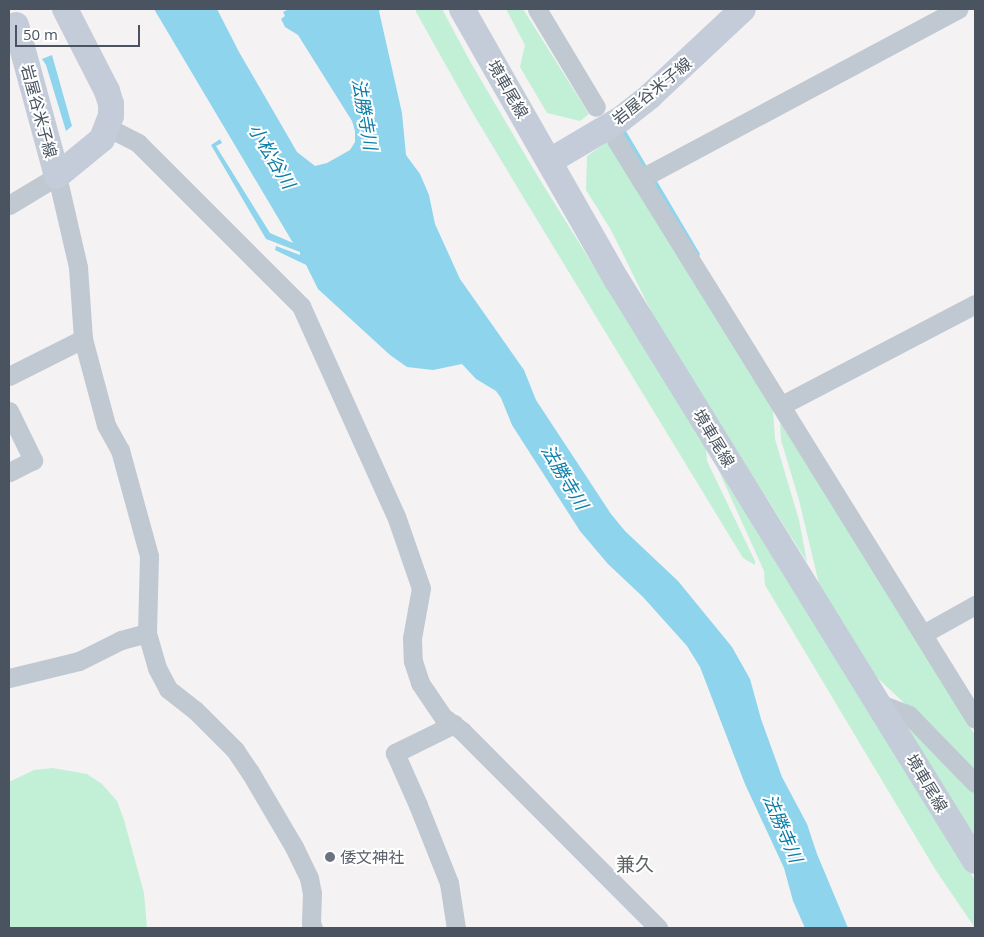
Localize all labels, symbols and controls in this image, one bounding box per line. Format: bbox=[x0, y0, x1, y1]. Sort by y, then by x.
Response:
scale bar bbox=[18, 15, 142, 47]
text: 50 m bbox=[23, 24, 58, 44]
street label: 岩屋谷米子線 bbox=[609, 53, 695, 129]
street label: 境車尾線 bbox=[484, 56, 532, 122]
street label: 岩屋谷米子線 bbox=[17, 62, 61, 160]
water label: 法勝寺川 bbox=[348, 77, 382, 151]
water label: 小松谷川 bbox=[244, 120, 300, 192]
street label: 境車尾線 bbox=[689, 406, 739, 470]
water label: 法勝寺川 bbox=[537, 441, 593, 513]
street label: 境車尾線 bbox=[902, 751, 952, 815]
water label: 法勝寺川 bbox=[759, 791, 807, 865]
place label: 倭文神社 bbox=[340, 847, 404, 867]
marker: 倭文神社 bbox=[324, 851, 336, 863]
district label: 兼久 bbox=[616, 854, 654, 876]

